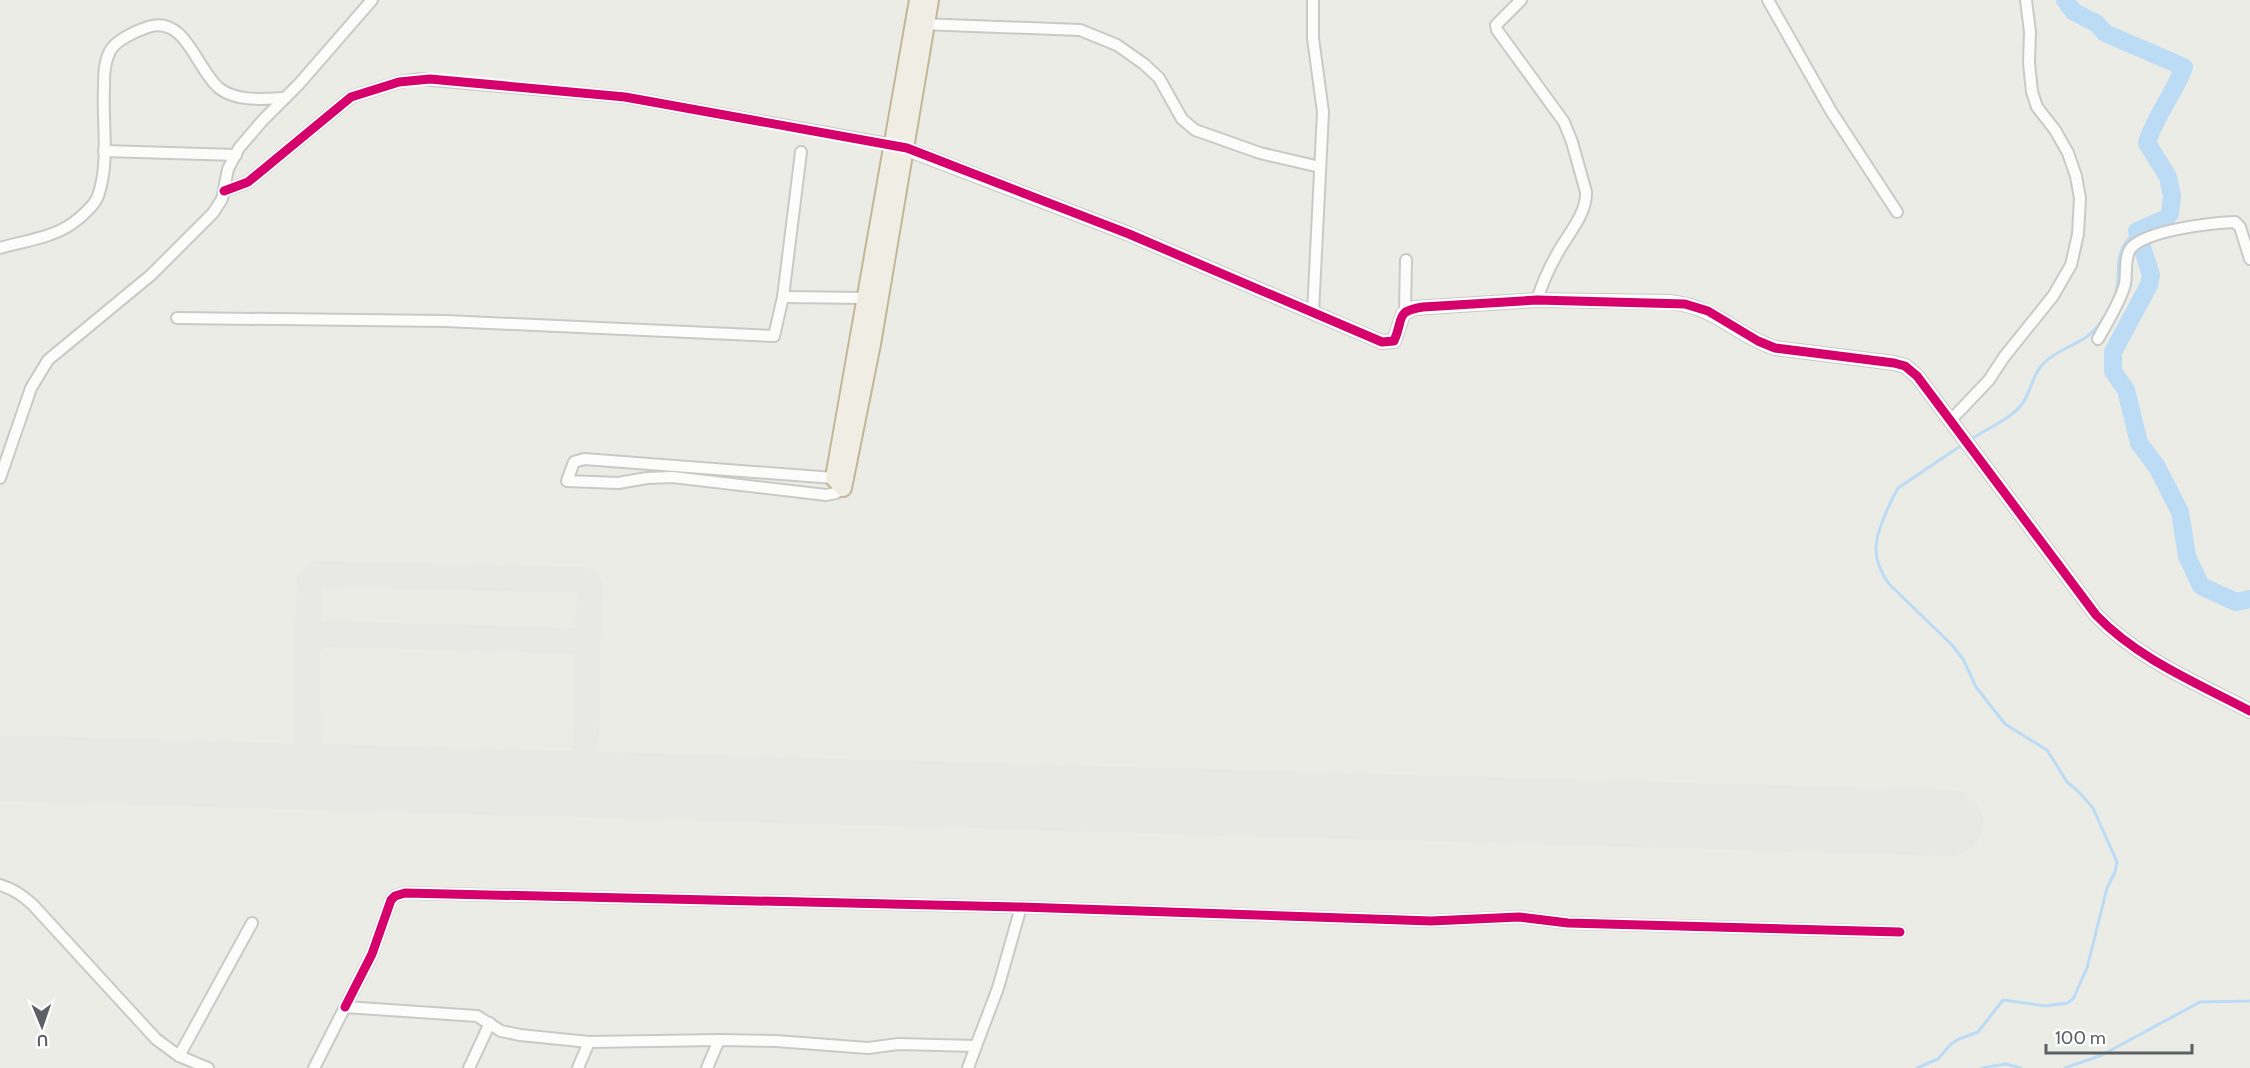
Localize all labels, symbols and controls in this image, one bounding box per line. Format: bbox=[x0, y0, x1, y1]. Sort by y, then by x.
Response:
north arrow bbox=[12, 996, 72, 1056]
scale bar bbox=[2046, 1017, 2192, 1055]
text: 100 m bbox=[2055, 1027, 2106, 1049]
text: U bbox=[36, 1031, 49, 1050]

